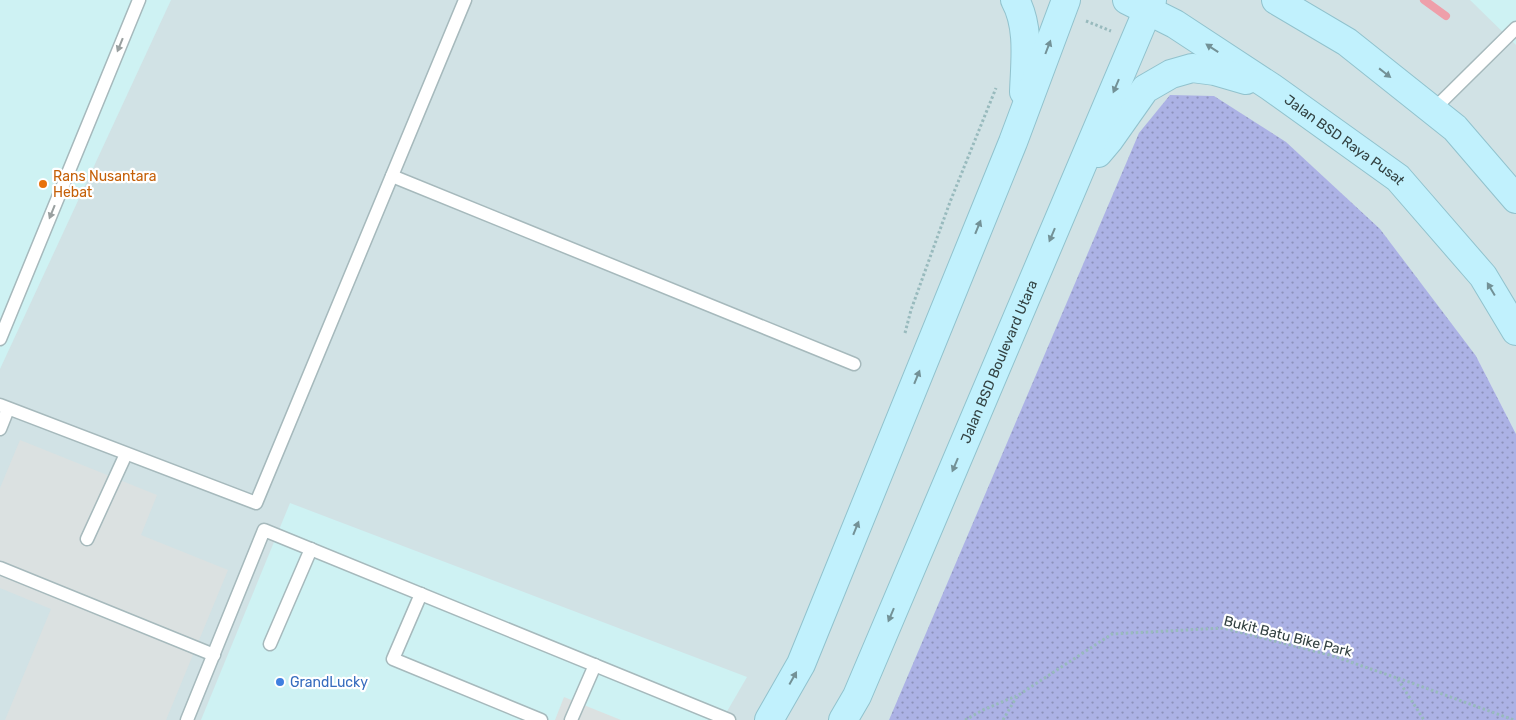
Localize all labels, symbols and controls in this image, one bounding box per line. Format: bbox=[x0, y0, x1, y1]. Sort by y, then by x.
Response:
one-way arrow bbox=[116, 38, 124, 52]
one-way arrow bbox=[1044, 39, 1052, 54]
one-way arrow bbox=[1205, 43, 1218, 53]
one-way arrow bbox=[1378, 67, 1391, 78]
one-way arrow bbox=[1111, 79, 1119, 93]
street label: Jalan BSD Raya Pusat bbox=[1281, 91, 1408, 189]
place label: Rans Nusantara Hebat bbox=[53, 168, 157, 201]
marker: Rans Nusantara Hebat bbox=[37, 178, 49, 190]
one-way arrow bbox=[48, 205, 56, 220]
one-way arrow bbox=[975, 219, 982, 234]
one-way arrow bbox=[1048, 228, 1056, 242]
street label: Jalan BSD Boulevard Utara bbox=[957, 278, 1041, 446]
one-way arrow bbox=[1486, 283, 1495, 296]
one-way arrow bbox=[913, 369, 921, 384]
one-way arrow bbox=[950, 458, 958, 473]
one-way arrow bbox=[852, 520, 860, 535]
one-way arrow bbox=[887, 608, 895, 622]
street label: Bukit Batu Bike Park bbox=[1222, 612, 1355, 661]
one-way arrow bbox=[789, 671, 798, 684]
place label: GrandLucky bbox=[290, 674, 368, 691]
marker: GrandLucky bbox=[274, 676, 286, 688]

